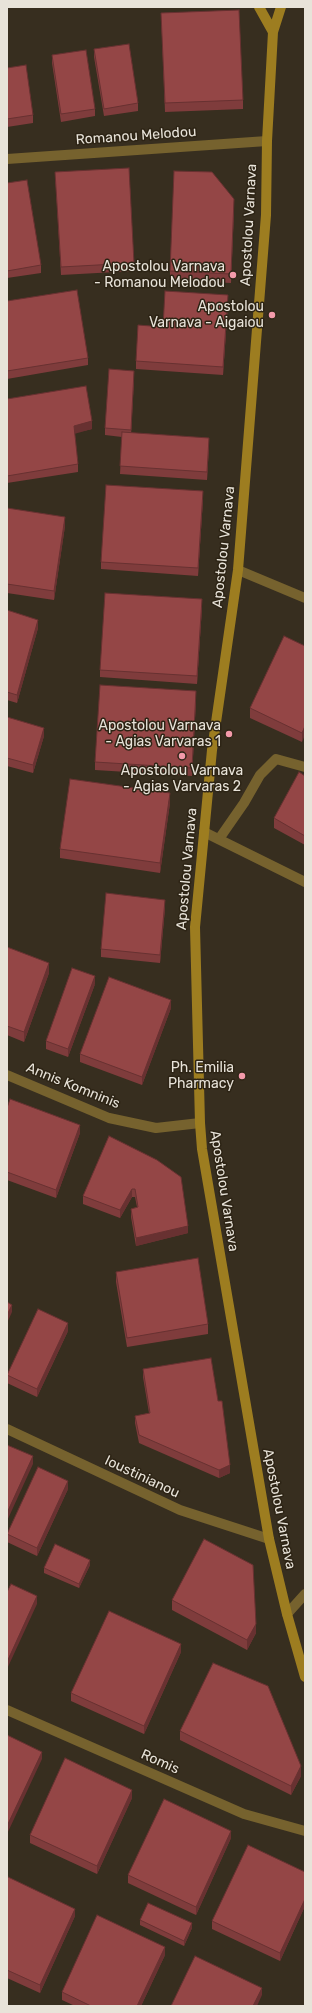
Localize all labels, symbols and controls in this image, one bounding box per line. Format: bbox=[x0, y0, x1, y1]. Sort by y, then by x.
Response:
street label: Romanou Melodou bbox=[75, 123, 197, 149]
street label: Apostolou Varnava bbox=[237, 163, 261, 287]
place label: Apostolou Varnava - Romanou Melodou bbox=[94, 259, 225, 292]
marker: Apostolou Varnava - Romanou Melodou bbox=[228, 270, 238, 280]
place label: Apostolou Varnava - Aigaiou bbox=[149, 299, 264, 332]
marker: Apostolou Varnava - Aigaiou bbox=[267, 310, 277, 320]
street label: Apostolou Varnava bbox=[209, 485, 239, 609]
place label: Apostolou Varnava - Agias Varvaras 1 bbox=[99, 718, 221, 750]
marker: Apostolou Varnava - Agias Varvaras 1 bbox=[224, 729, 234, 739]
marker: Apostolou Varnava - Agias Varvaras 2 bbox=[177, 751, 187, 761]
place label: Apostolou Varnava - Agias Varvaras 2 bbox=[121, 763, 243, 796]
street label: Apostolou Varnava bbox=[173, 807, 201, 931]
street label: Annis Komninis bbox=[24, 1060, 122, 1112]
place label: Ph. Emilia Pharmacy bbox=[168, 1060, 234, 1092]
marker: Ph. Emilia Pharmacy bbox=[237, 1071, 247, 1081]
street label: Apostolou Varnava bbox=[206, 1129, 242, 1253]
street label: Apostolou Varnava bbox=[259, 1447, 299, 1571]
street label: Ioustinianou bbox=[102, 1452, 182, 1502]
street label: Romis bbox=[138, 1746, 182, 1778]

